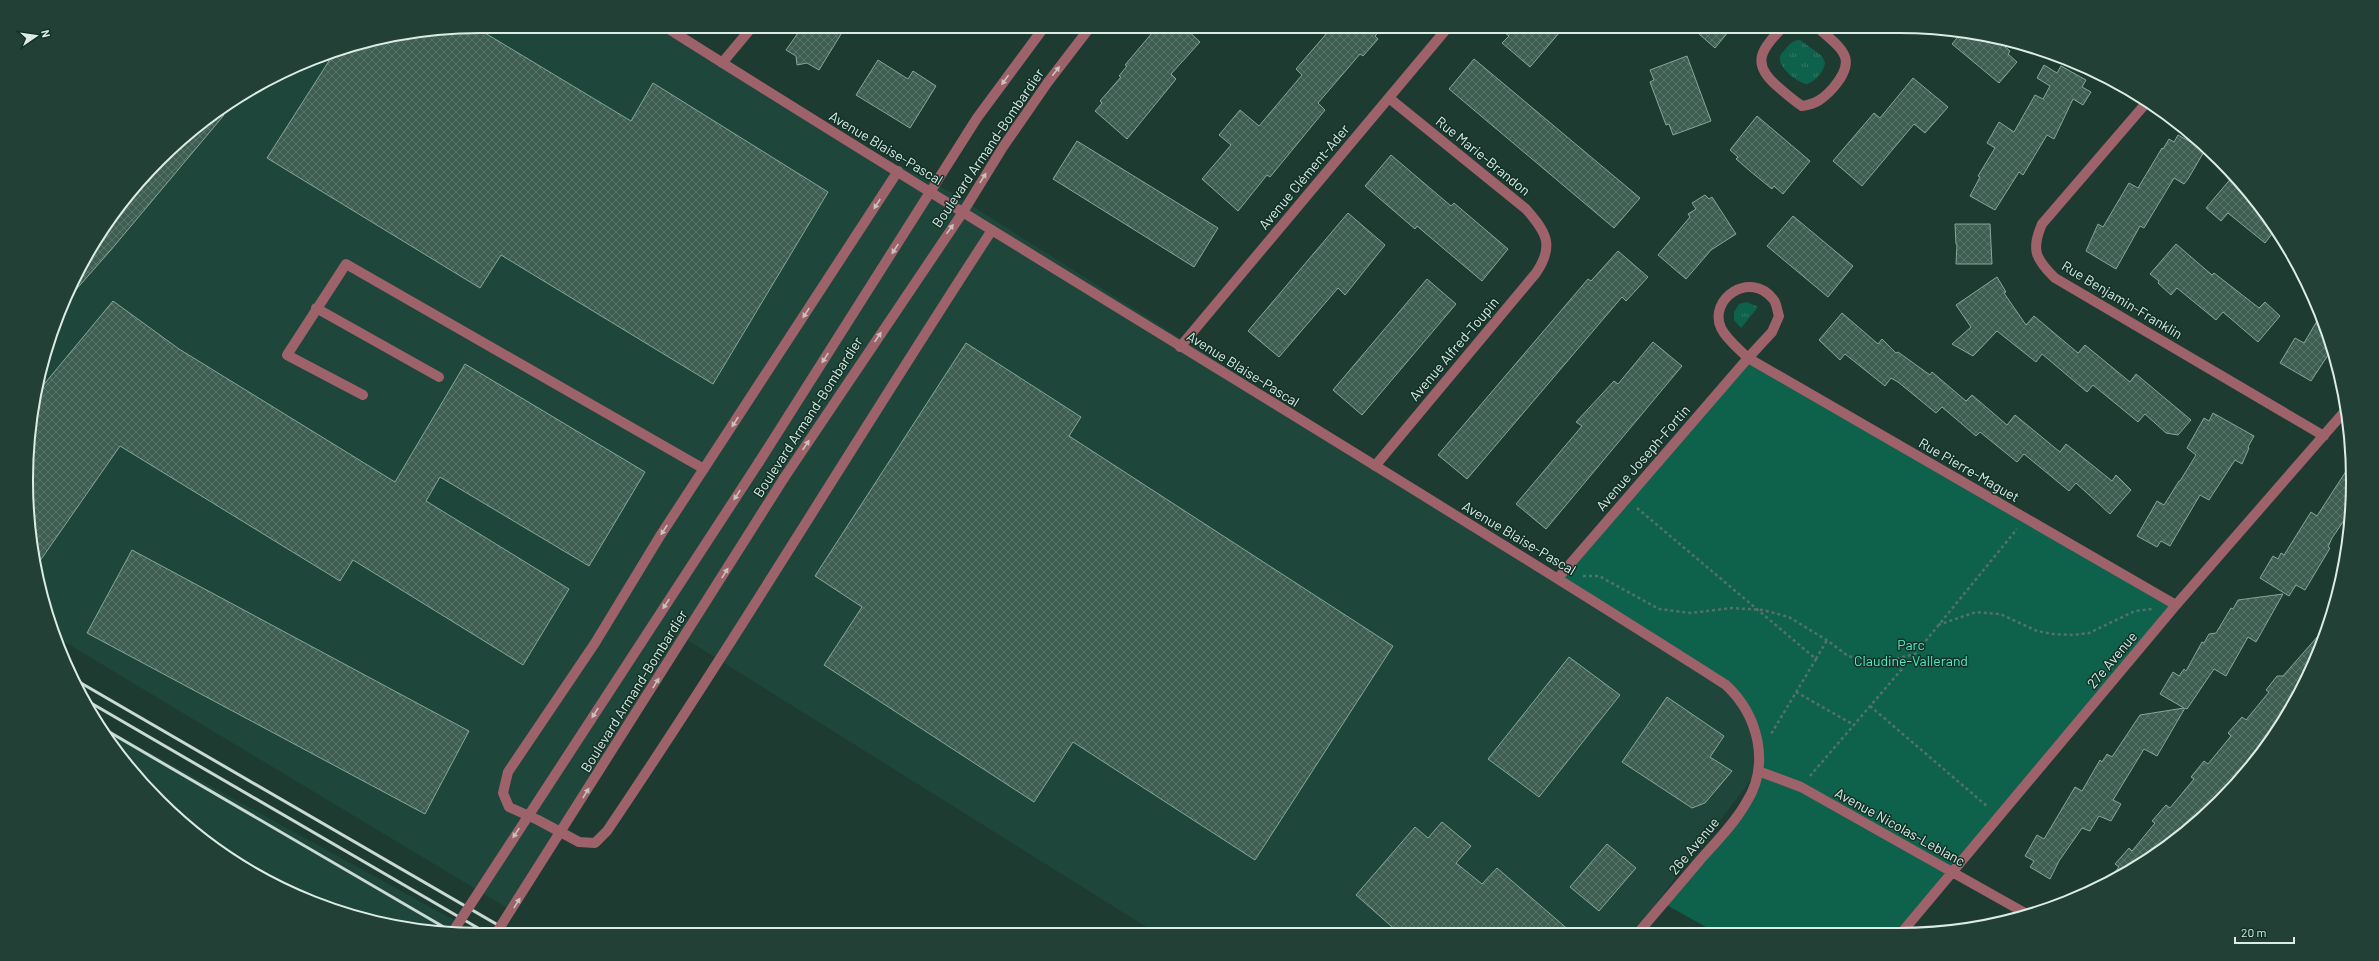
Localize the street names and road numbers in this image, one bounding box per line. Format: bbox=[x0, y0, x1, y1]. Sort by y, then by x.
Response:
street label: Boulevard Armand-Bombardier bbox=[928, 65, 1047, 230]
street label: Avenue Blaise-Pascal bbox=[826, 107, 946, 188]
street label: Rue Marie-Brandon bbox=[1433, 112, 1534, 199]
street label: Avenue Clément-Ader bbox=[1255, 121, 1353, 233]
street label: Rue Benjamin-Franklin bbox=[2059, 257, 2186, 342]
street label: Avenue Alfred-Toupin bbox=[1405, 293, 1502, 404]
street label: Avenue Blaise-Pascal bbox=[1184, 327, 1303, 410]
street label: Boulevard Armand-Bombardier bbox=[749, 333, 866, 500]
street label: Avenue Joseph-Fortin bbox=[1592, 401, 1693, 514]
street label: Rue Pierre-Maguet bbox=[1916, 434, 2023, 505]
street label: Avenue Blaise-Pascal bbox=[1459, 497, 1579, 578]
street label: Boulevard Armand-Bombardier bbox=[577, 606, 691, 775]
street label: 27e Avenue bbox=[2083, 628, 2140, 692]
street label: Avenue Nicolas-Leblanc bbox=[1832, 784, 1968, 869]
street label: 26e Avenue bbox=[1665, 814, 1722, 878]

